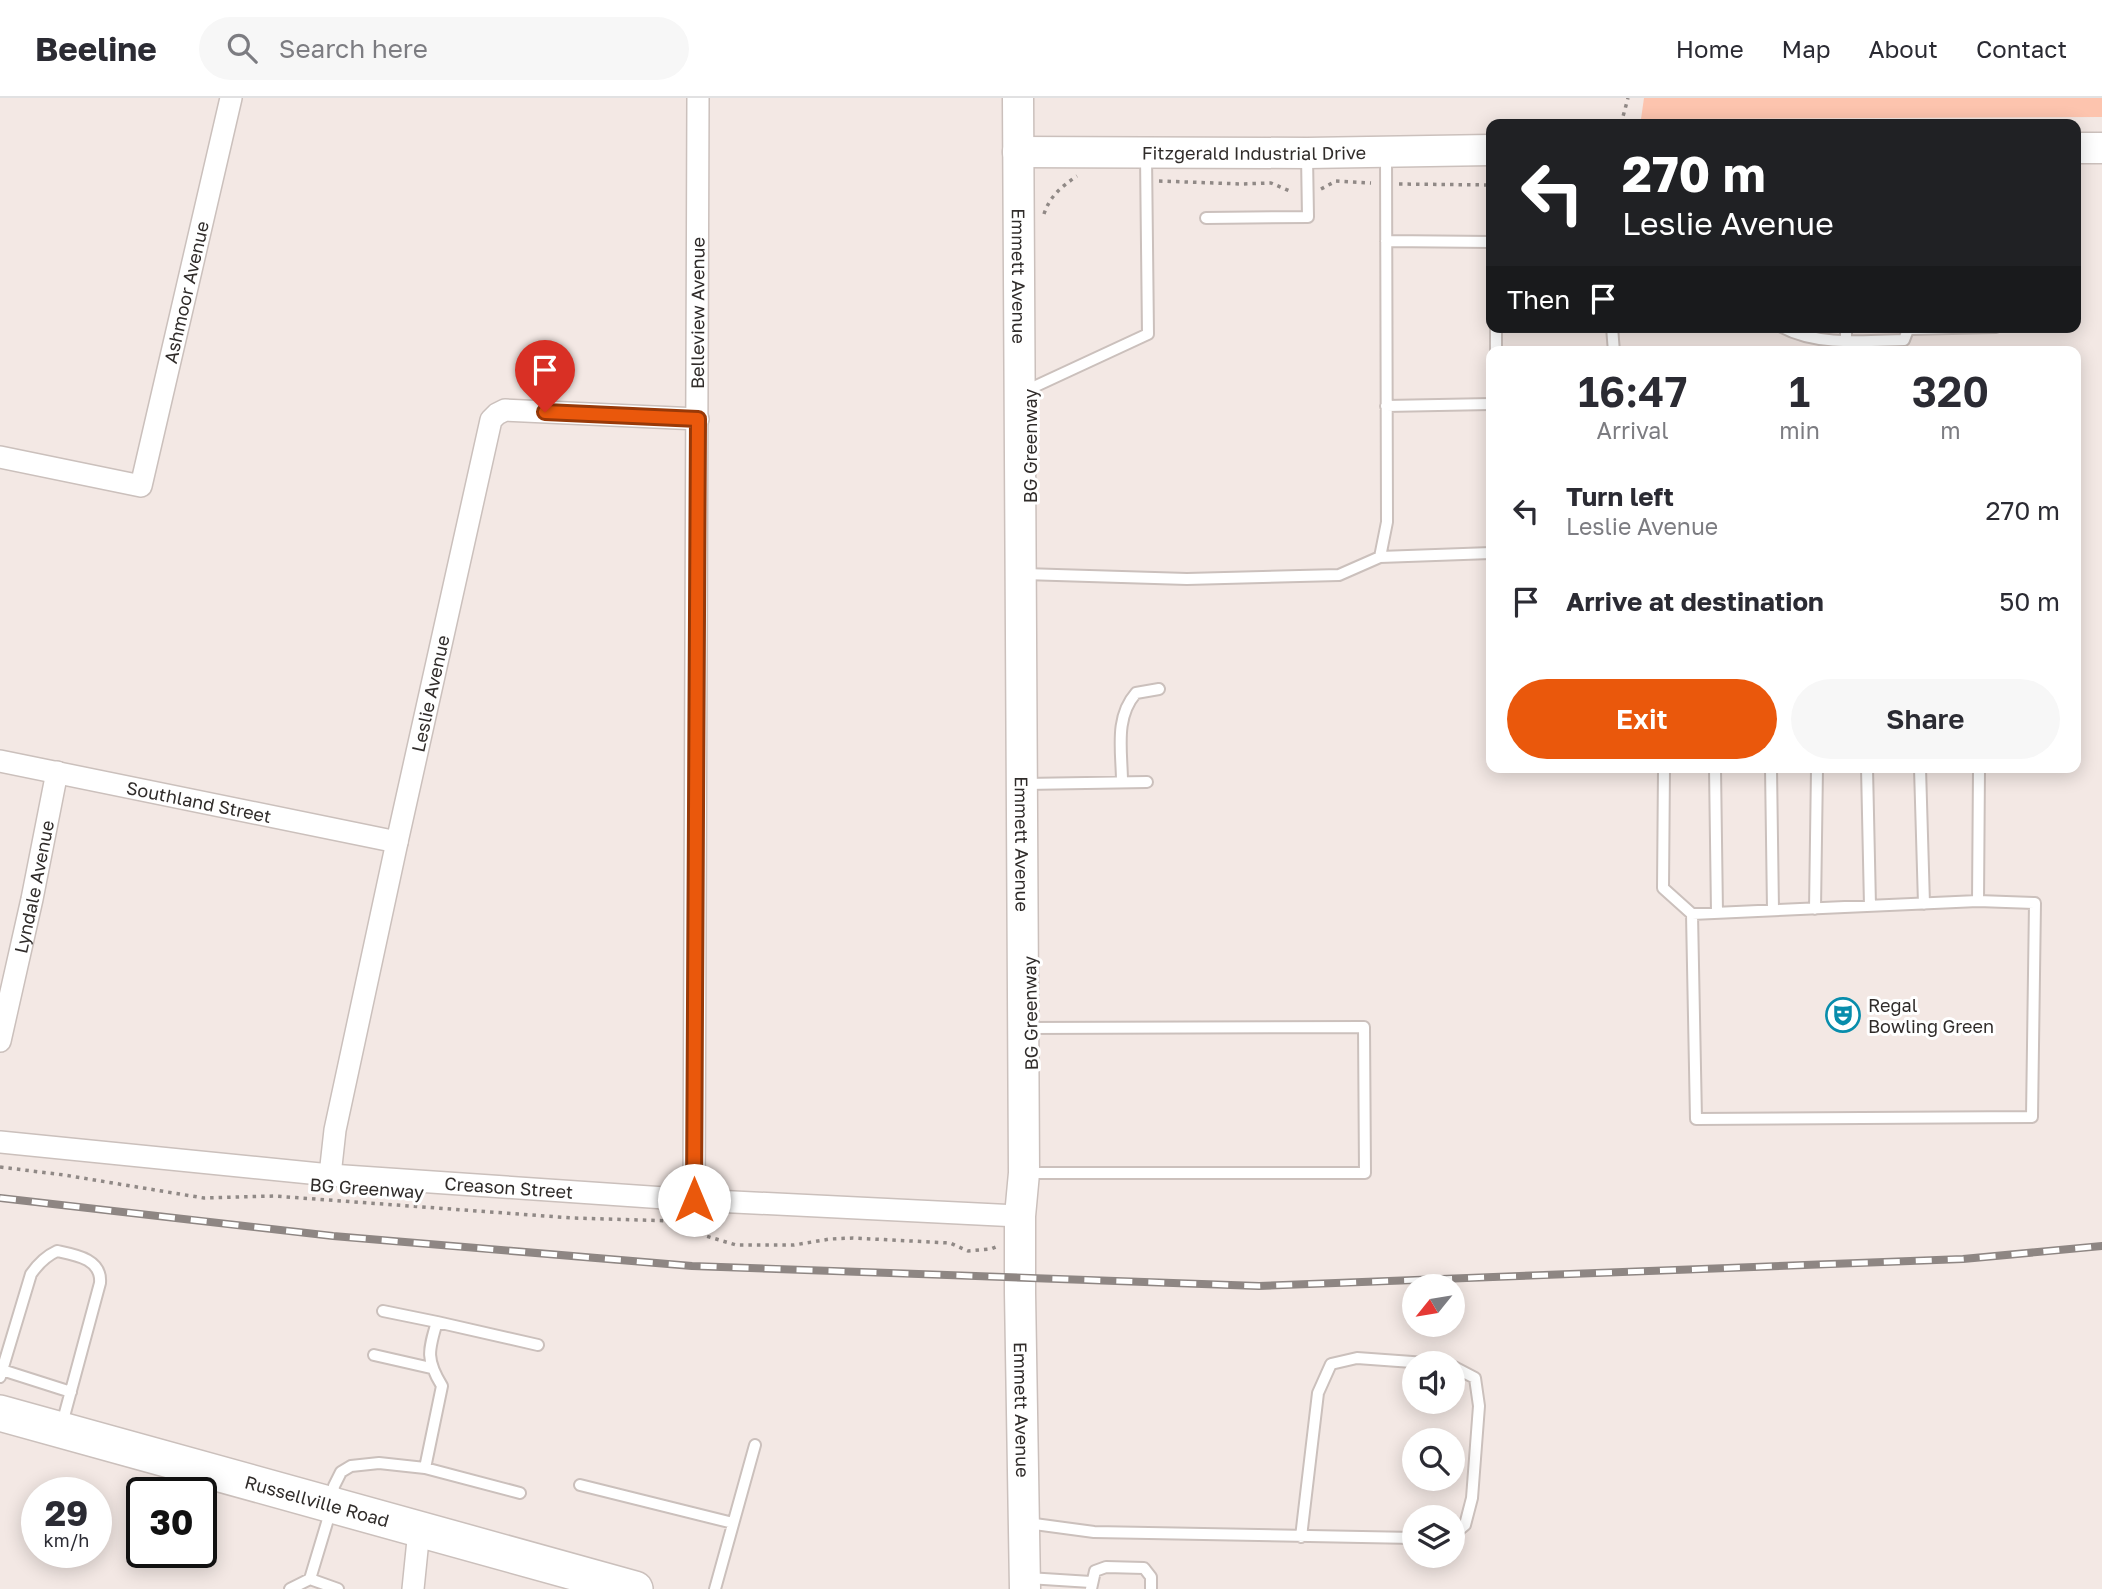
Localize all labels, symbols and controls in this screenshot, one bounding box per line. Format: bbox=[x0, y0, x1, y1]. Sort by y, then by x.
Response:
search box bbox=[199, 17, 689, 80]
text: Beeline bbox=[35, 29, 157, 68]
icon: search bbox=[223, 29, 261, 67]
text: Search here bbox=[279, 33, 428, 64]
text: Home bbox=[1676, 34, 1744, 63]
text: Map bbox=[1782, 34, 1831, 63]
text: About bbox=[1869, 34, 1938, 63]
text: Contact bbox=[1976, 34, 2067, 63]
street label: Fitzgerald Industrial Drive bbox=[1142, 141, 1366, 164]
text: 270 m bbox=[1622, 144, 1766, 203]
icon: left bbox=[1507, 147, 1598, 238]
text: Leslie Avenue bbox=[1622, 204, 1834, 242]
street label: Emmett Avenue bbox=[1008, 208, 1030, 344]
street label: Ashmoor Avenue bbox=[159, 219, 213, 365]
street label: Belleview Avenue bbox=[686, 237, 708, 389]
icon: arrive bbox=[1584, 280, 1622, 318]
text: Then bbox=[1507, 284, 1570, 315]
pin bbox=[515, 340, 575, 412]
icon: arrive bbox=[526, 351, 564, 389]
text: 16:47 bbox=[1578, 366, 1687, 416]
text: 1 bbox=[1789, 366, 1810, 416]
text: 320 bbox=[1912, 366, 1989, 416]
street label: BG Greenway bbox=[1019, 389, 1041, 503]
text: Arrival bbox=[1597, 416, 1669, 444]
text: min bbox=[1779, 416, 1820, 444]
text: m bbox=[1940, 416, 1961, 444]
text: Turn left bbox=[1566, 481, 1674, 512]
icon: left bbox=[1507, 492, 1545, 530]
text: 270 m bbox=[1986, 495, 2060, 526]
text: Leslie Avenue bbox=[1566, 512, 1718, 540]
icon: arrive bbox=[1507, 583, 1545, 621]
text: Arrive at destination bbox=[1566, 586, 1824, 617]
text: 50 m bbox=[1999, 586, 2060, 617]
street label: Leslie Avenue bbox=[406, 633, 454, 754]
button: Exit bbox=[1507, 679, 1777, 759]
button: Share bbox=[1791, 679, 2060, 759]
street label: Southland Street bbox=[124, 776, 273, 827]
street label: Emmett Avenue bbox=[1011, 776, 1034, 912]
street label: Lyndale Avenue bbox=[9, 818, 58, 955]
street label: BG Greenway bbox=[1018, 956, 1042, 1070]
place label: Regal Bowling Green bbox=[1868, 994, 1994, 1037]
theatre icon: Regal Bowling Green bbox=[1824, 996, 1862, 1034]
position arrow bbox=[657, 1163, 731, 1237]
street label: Creason Street bbox=[444, 1172, 574, 1203]
street label: BG Greenway bbox=[309, 1173, 425, 1203]
north arrow bbox=[1402, 1274, 1465, 1337]
map controls bbox=[1402, 1274, 1465, 1568]
street label: Emmett Avenue bbox=[1010, 1342, 1034, 1478]
button: sound bbox=[1402, 1351, 1465, 1414]
button: search bbox=[1402, 1428, 1465, 1491]
street label: Russellville Road bbox=[242, 1470, 392, 1531]
speed limit sign: 30 bbox=[126, 1477, 217, 1568]
text: 29 bbox=[45, 1492, 88, 1534]
button: layers bbox=[1402, 1505, 1465, 1568]
text: km/h bbox=[44, 1529, 89, 1551]

